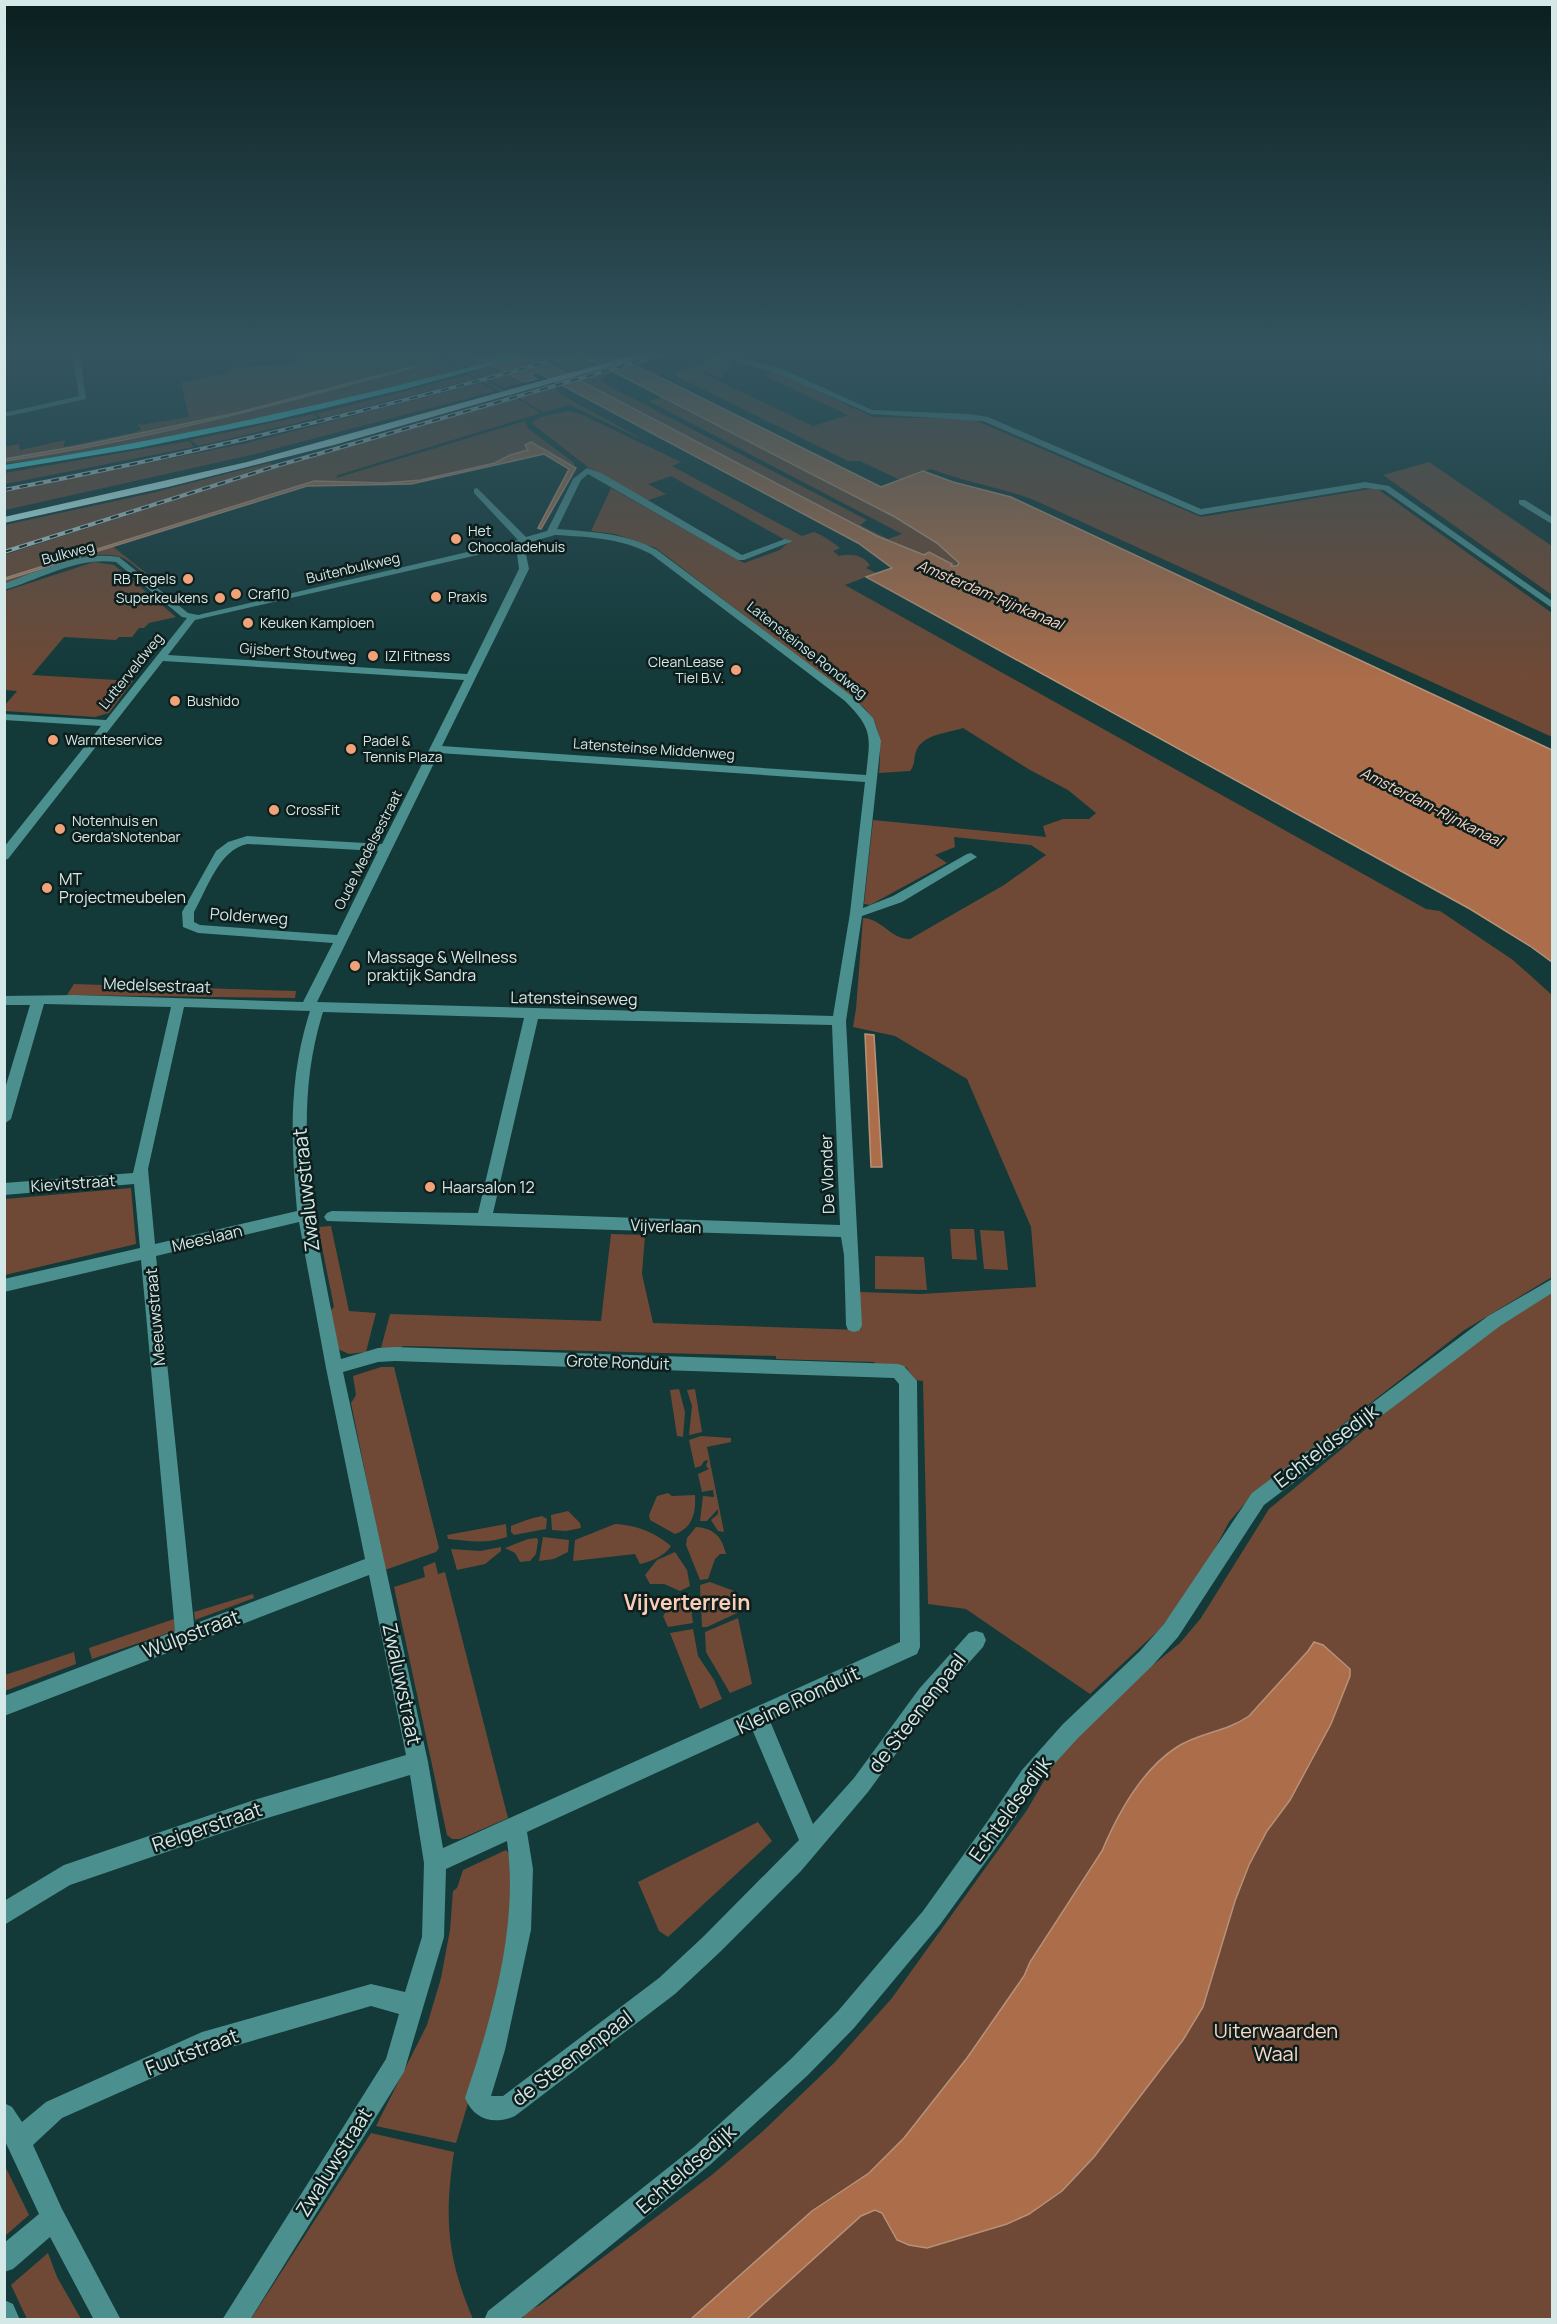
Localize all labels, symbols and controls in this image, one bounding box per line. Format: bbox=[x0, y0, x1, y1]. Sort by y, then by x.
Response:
place label: Het Chocoladehuis bbox=[468, 521, 565, 556]
marker: Het Chocoladehuis bbox=[449, 532, 463, 546]
street label: Bulkweg bbox=[39, 536, 96, 569]
street label: Buitenbulkweg bbox=[304, 548, 402, 588]
water label: Amsterdam-Rijnkanaal bbox=[914, 554, 1069, 636]
place label: RB Tegels bbox=[113, 569, 176, 588]
marker: RB Tegels bbox=[181, 572, 195, 586]
place label: Craf10 bbox=[248, 584, 290, 603]
marker: Craf10 bbox=[229, 587, 243, 601]
place label: Praxis bbox=[448, 587, 487, 606]
place label: Superkeukens bbox=[116, 588, 208, 607]
marker: Praxis bbox=[429, 590, 443, 604]
marker: Superkeukens bbox=[213, 591, 227, 605]
street label: Latensteinse Rondweg bbox=[743, 597, 871, 703]
place label: Keuken Kampioen bbox=[260, 613, 374, 632]
marker: Keuken Kampioen bbox=[241, 616, 255, 630]
street label: Lutterveldweg bbox=[94, 629, 167, 713]
street label: Gijsbert Stoutweg bbox=[239, 638, 357, 665]
place label: IZI Fitness bbox=[385, 646, 450, 665]
marker: IZI Fitness bbox=[366, 649, 380, 663]
place label: CleanLease Tiel B.V. bbox=[648, 652, 724, 687]
marker: CleanLease Tiel B.V. bbox=[729, 663, 743, 677]
place label: Bushido bbox=[187, 691, 239, 710]
marker: Bushido bbox=[168, 694, 182, 708]
place label: Warmteservice bbox=[65, 730, 162, 749]
place label: Padel & Tennis Plaza bbox=[363, 731, 443, 766]
marker: Warmteservice bbox=[46, 733, 60, 747]
street label: Latensteinse Middenweg bbox=[572, 733, 736, 764]
marker: Padel & Tennis Plaza bbox=[344, 742, 358, 756]
water label: Amsterdam-Rijnkanaal bbox=[1357, 762, 1508, 853]
street label: Oude Medelsestraat bbox=[329, 786, 406, 913]
place label: CrossFit bbox=[286, 800, 340, 819]
marker: CrossFit bbox=[267, 803, 281, 817]
place label: Notenhuis en Gerda'sNotenbar bbox=[72, 811, 181, 846]
marker: Notenhuis en Gerda'sNotenbar bbox=[53, 822, 67, 836]
place label: MT Projectmeubelen bbox=[59, 868, 186, 908]
marker: MT Projectmeubelen bbox=[40, 881, 54, 895]
street label: Polderweg bbox=[209, 902, 289, 930]
place label: Massage & Wellness praktijk Sandra bbox=[367, 946, 517, 986]
marker: Massage & Wellness praktijk Sandra bbox=[348, 959, 362, 973]
street label: Medelsestraat bbox=[103, 972, 211, 998]
street label: Latensteinseweg bbox=[510, 986, 638, 1010]
street label: Zwaluwstraat bbox=[286, 1127, 325, 1253]
street label: De Vlonder bbox=[815, 1133, 839, 1214]
street label: Kievitstraat bbox=[30, 1169, 116, 1197]
place label: Haarsalon 12 bbox=[442, 1176, 535, 1198]
marker: Haarsalon 12 bbox=[423, 1180, 437, 1194]
street label: Vijverlaan bbox=[630, 1214, 702, 1238]
street label: Meeslaan bbox=[170, 1219, 244, 1257]
street label: Meeuwstraat bbox=[140, 1267, 170, 1367]
street label: Grote Ronduit bbox=[566, 1349, 670, 1375]
street label: Echteldsedijk bbox=[1268, 1397, 1384, 1494]
district label: Vijverterrein bbox=[624, 1588, 750, 1616]
street label: Wulpstraat bbox=[138, 1603, 243, 1664]
street label: Zwaluwstraat bbox=[376, 1620, 429, 1747]
street label: de Steenenpaal bbox=[862, 1647, 972, 1778]
street label: Kleine Ronduit bbox=[732, 1659, 864, 1740]
street label: Echteldsedijk bbox=[962, 1750, 1058, 1867]
street label: Reigerstraat bbox=[148, 1795, 266, 1858]
street label: de Steenenpaal bbox=[506, 2003, 637, 2112]
park label: Uiterwaarden Waal bbox=[1214, 2017, 1338, 2067]
street label: Fuutstraat bbox=[142, 2021, 242, 2082]
street label: Zwaluwstraat bbox=[289, 2102, 378, 2221]
street label: Echteldsedijk bbox=[630, 2117, 742, 2219]

